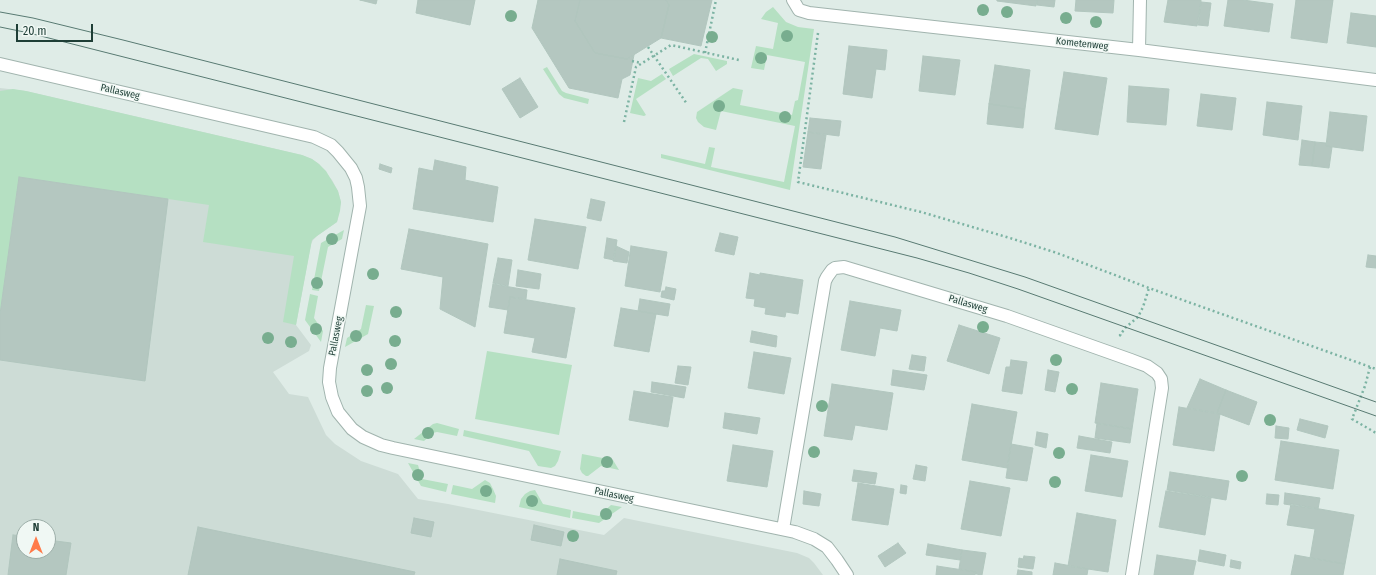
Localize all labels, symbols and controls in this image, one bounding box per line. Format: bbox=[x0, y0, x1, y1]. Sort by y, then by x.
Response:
scale bar bbox=[18, 16, 95, 42]
text: 20 m bbox=[23, 24, 47, 38]
street label: Kometenweg bbox=[1055, 35, 1109, 53]
street label: Pallasweg bbox=[99, 82, 141, 102]
street label: Pallasweg bbox=[947, 292, 989, 316]
street label: Pallasweg bbox=[326, 315, 346, 357]
street label: Pallasweg bbox=[593, 485, 635, 505]
north arrow bbox=[16, 519, 56, 559]
text: N bbox=[33, 521, 39, 534]

